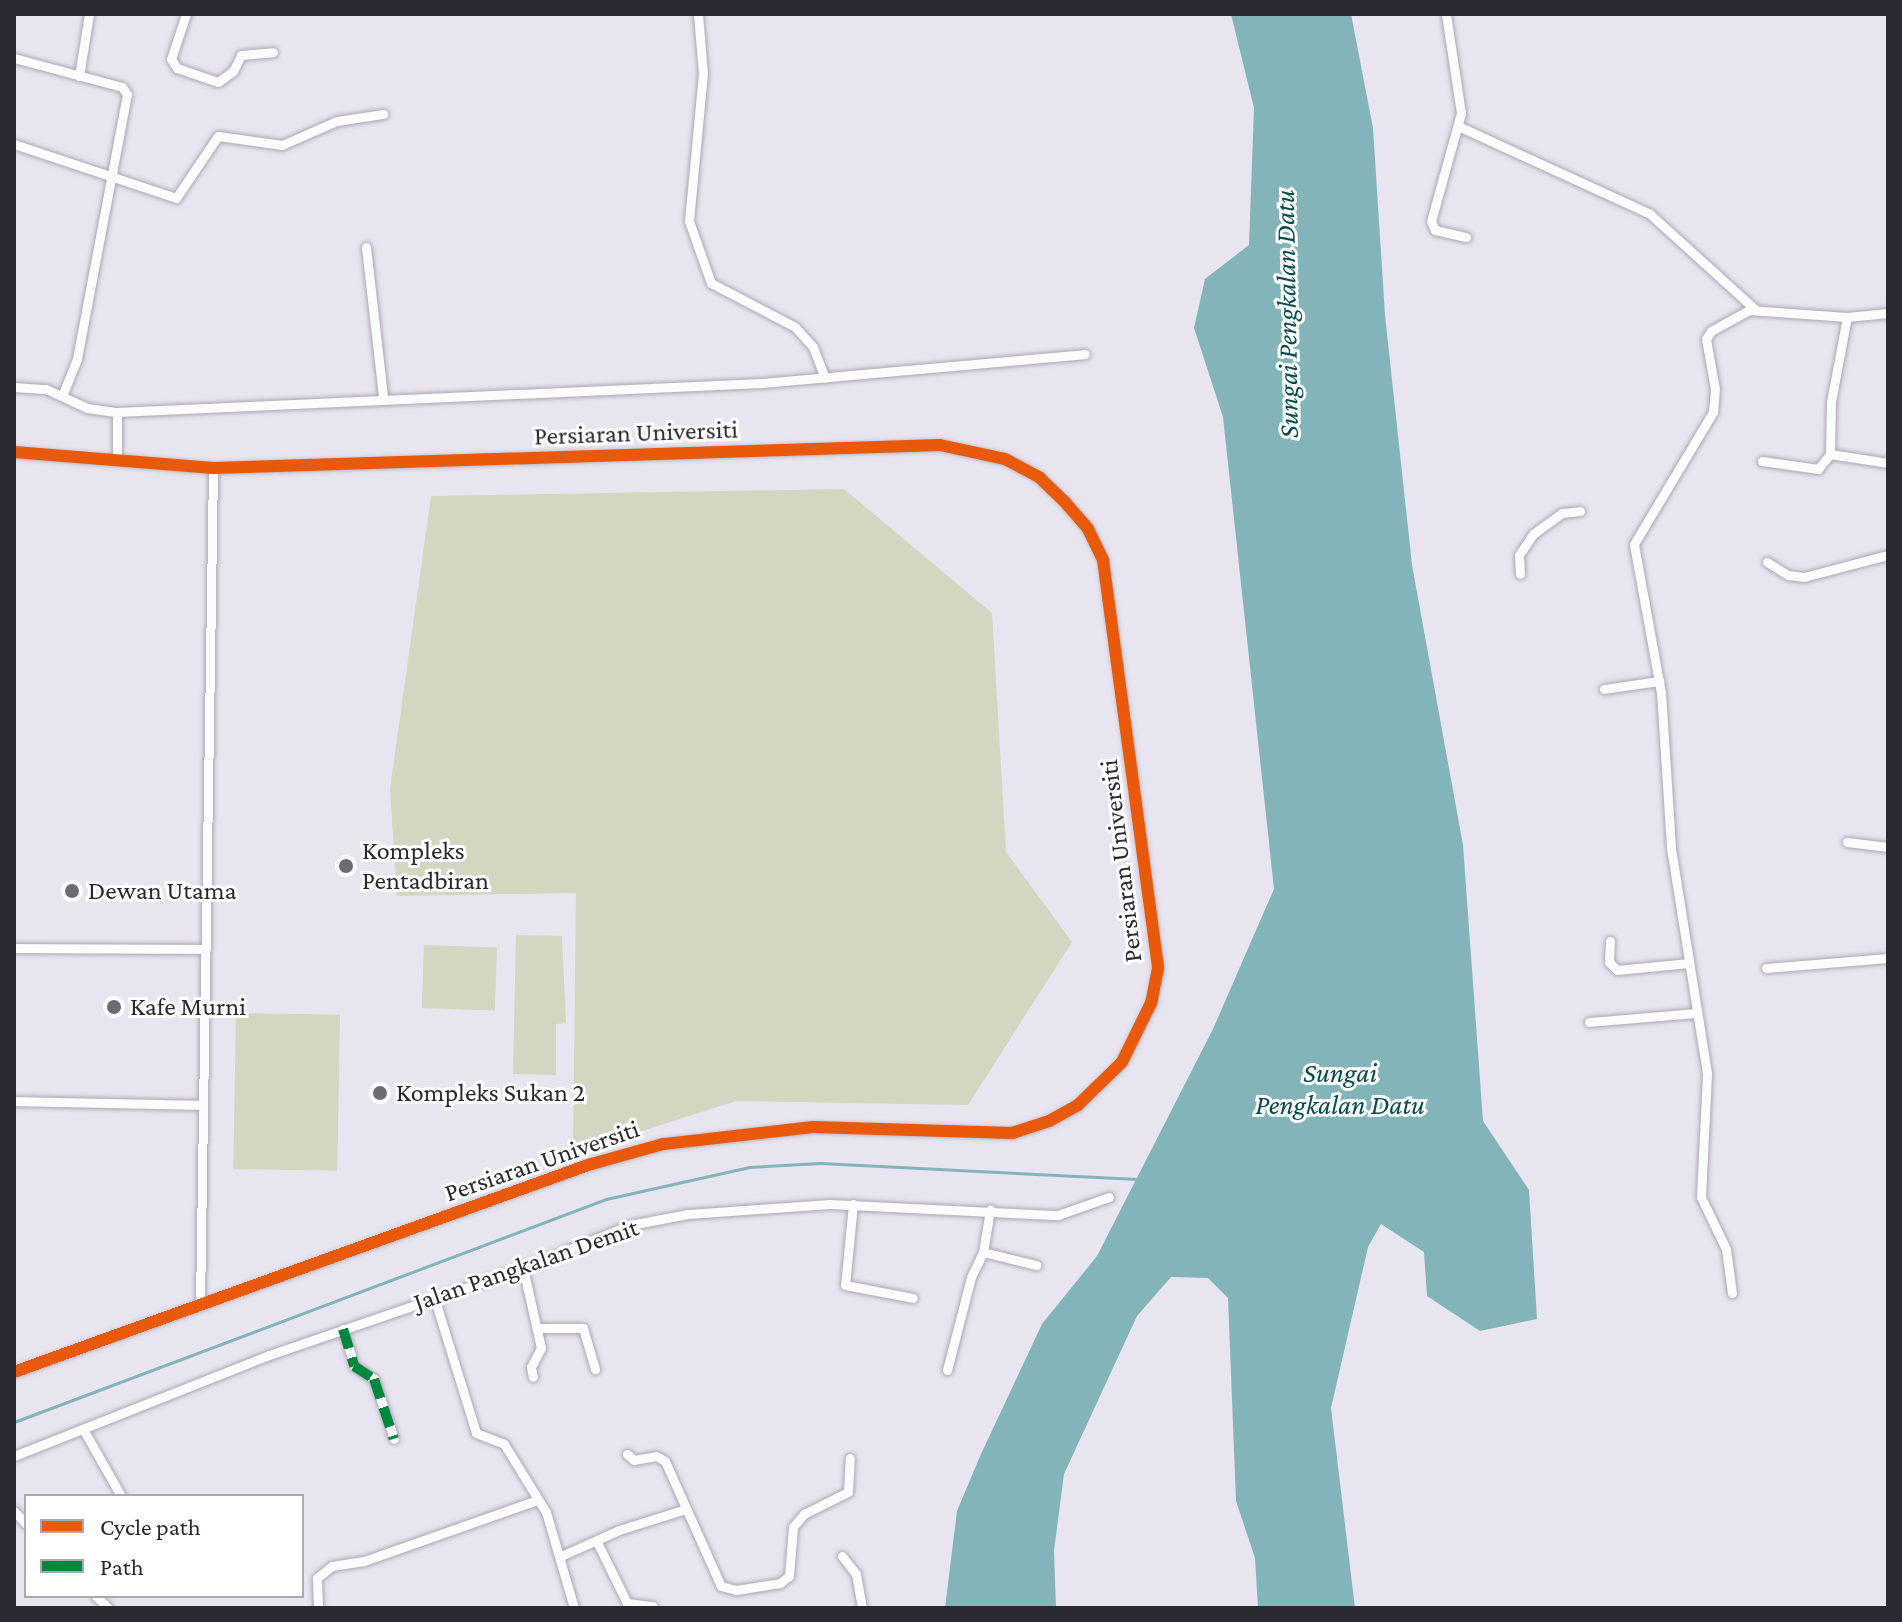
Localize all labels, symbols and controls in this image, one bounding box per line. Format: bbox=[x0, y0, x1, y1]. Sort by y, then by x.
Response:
water label: Sungai Pengkalan Datu bbox=[1268, 189, 1306, 439]
street label: Persiaran Universiti bbox=[534, 414, 738, 452]
street label: Persiaran Universiti bbox=[1093, 758, 1149, 964]
place label: Kompleks Pentadbiran bbox=[362, 835, 489, 896]
marker: Kompleks Pentadbiran bbox=[337, 857, 355, 875]
place label: Dewan Utama bbox=[88, 875, 237, 907]
marker: Dewan Utama bbox=[63, 882, 81, 900]
place label: Kafe Murni bbox=[130, 991, 246, 1023]
marker: Kafe Murni bbox=[105, 998, 123, 1016]
water label: Sungai Pengkalan Datu bbox=[1255, 1056, 1425, 1122]
place label: Kompleks Sukan 2 bbox=[396, 1077, 585, 1109]
marker: Kompleks Sukan 2 bbox=[371, 1084, 389, 1102]
street label: Persiaran Universiti bbox=[440, 1113, 644, 1209]
street label: Jalan Pangkalan Demit bbox=[409, 1212, 643, 1318]
legend bbox=[24, 1494, 304, 1598]
text: Cycle path bbox=[100, 1513, 201, 1540]
text: Path bbox=[100, 1553, 144, 1580]

